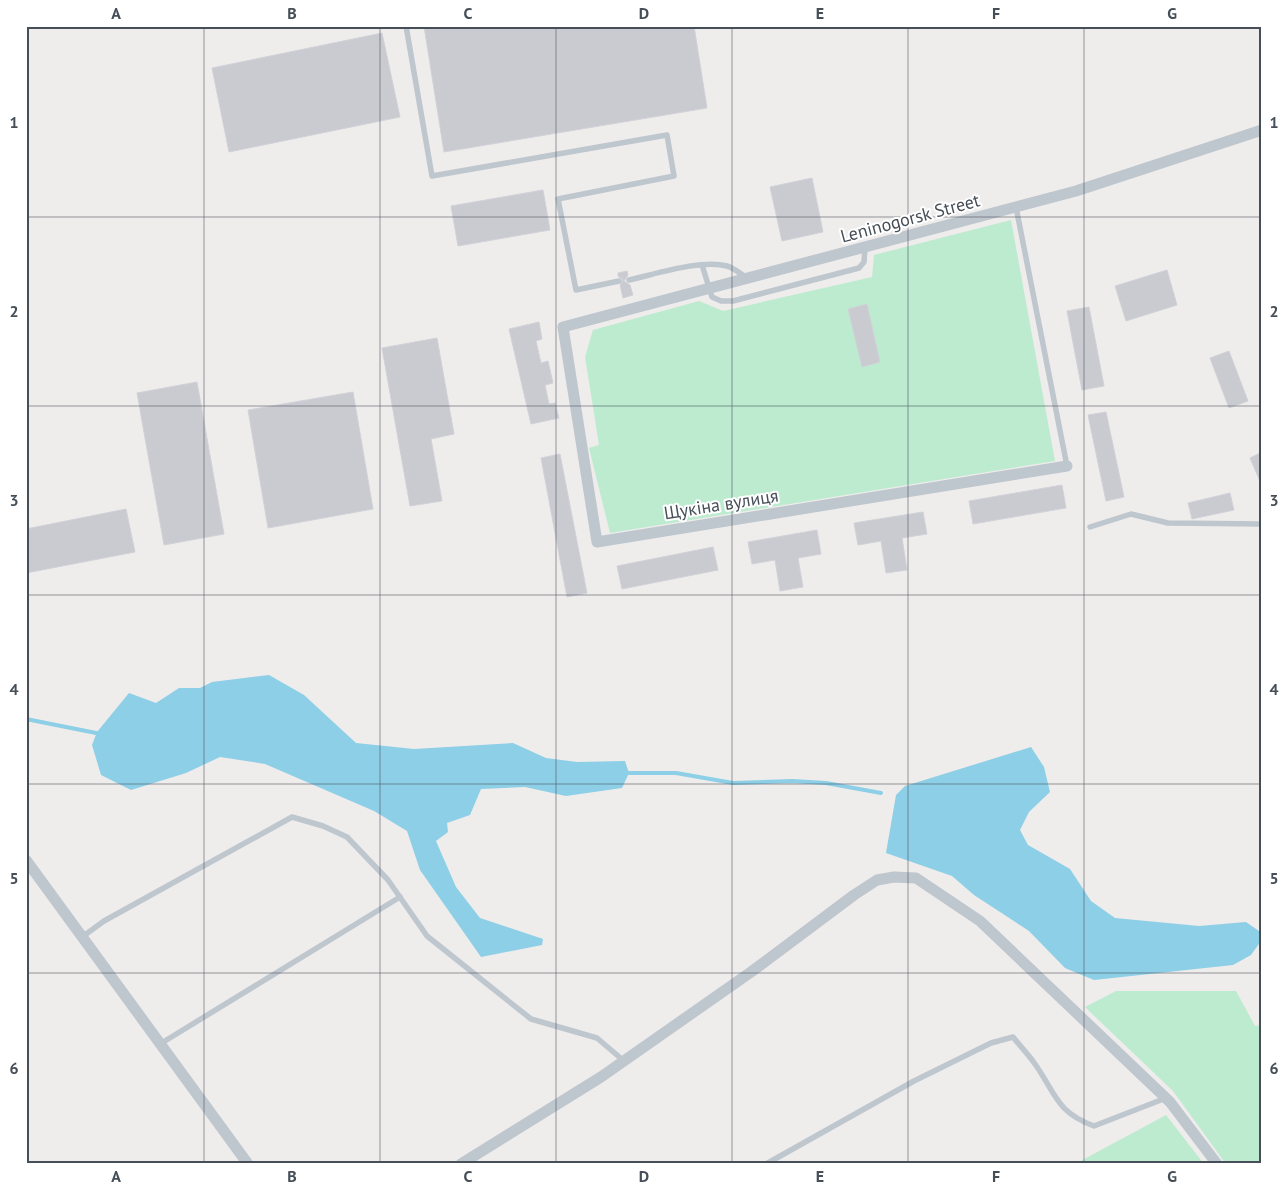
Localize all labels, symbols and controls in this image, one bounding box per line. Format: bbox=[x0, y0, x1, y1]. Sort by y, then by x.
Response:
text: A bbox=[111, 3, 121, 23]
text: B bbox=[287, 3, 297, 23]
text: C bbox=[464, 3, 473, 23]
text: D bbox=[639, 3, 649, 23]
text: E bbox=[816, 3, 824, 23]
text: F bbox=[992, 3, 1000, 23]
text: G bbox=[1167, 3, 1177, 23]
text: 1 bbox=[9, 112, 19, 132]
text: 1 bbox=[1269, 112, 1279, 132]
street label: Leninogorsk Street bbox=[838, 188, 982, 248]
text: 2 bbox=[9, 301, 19, 321]
text: 2 bbox=[1269, 301, 1279, 321]
street label: Щукіна вулиця bbox=[662, 484, 780, 524]
text: 3 bbox=[9, 490, 19, 510]
text: 3 bbox=[1269, 490, 1279, 510]
text: 4 bbox=[9, 679, 19, 699]
text: 4 bbox=[1269, 679, 1279, 699]
text: 5 bbox=[9, 868, 19, 888]
text: 5 bbox=[1269, 868, 1279, 888]
text: 6 bbox=[9, 1058, 19, 1078]
text: 6 bbox=[1269, 1058, 1279, 1078]
text: A bbox=[111, 1166, 121, 1186]
text: B bbox=[287, 1166, 297, 1186]
text: C bbox=[464, 1166, 473, 1186]
text: D bbox=[639, 1166, 649, 1186]
text: E bbox=[816, 1166, 824, 1186]
text: F bbox=[992, 1166, 1000, 1186]
text: G bbox=[1167, 1166, 1177, 1186]

